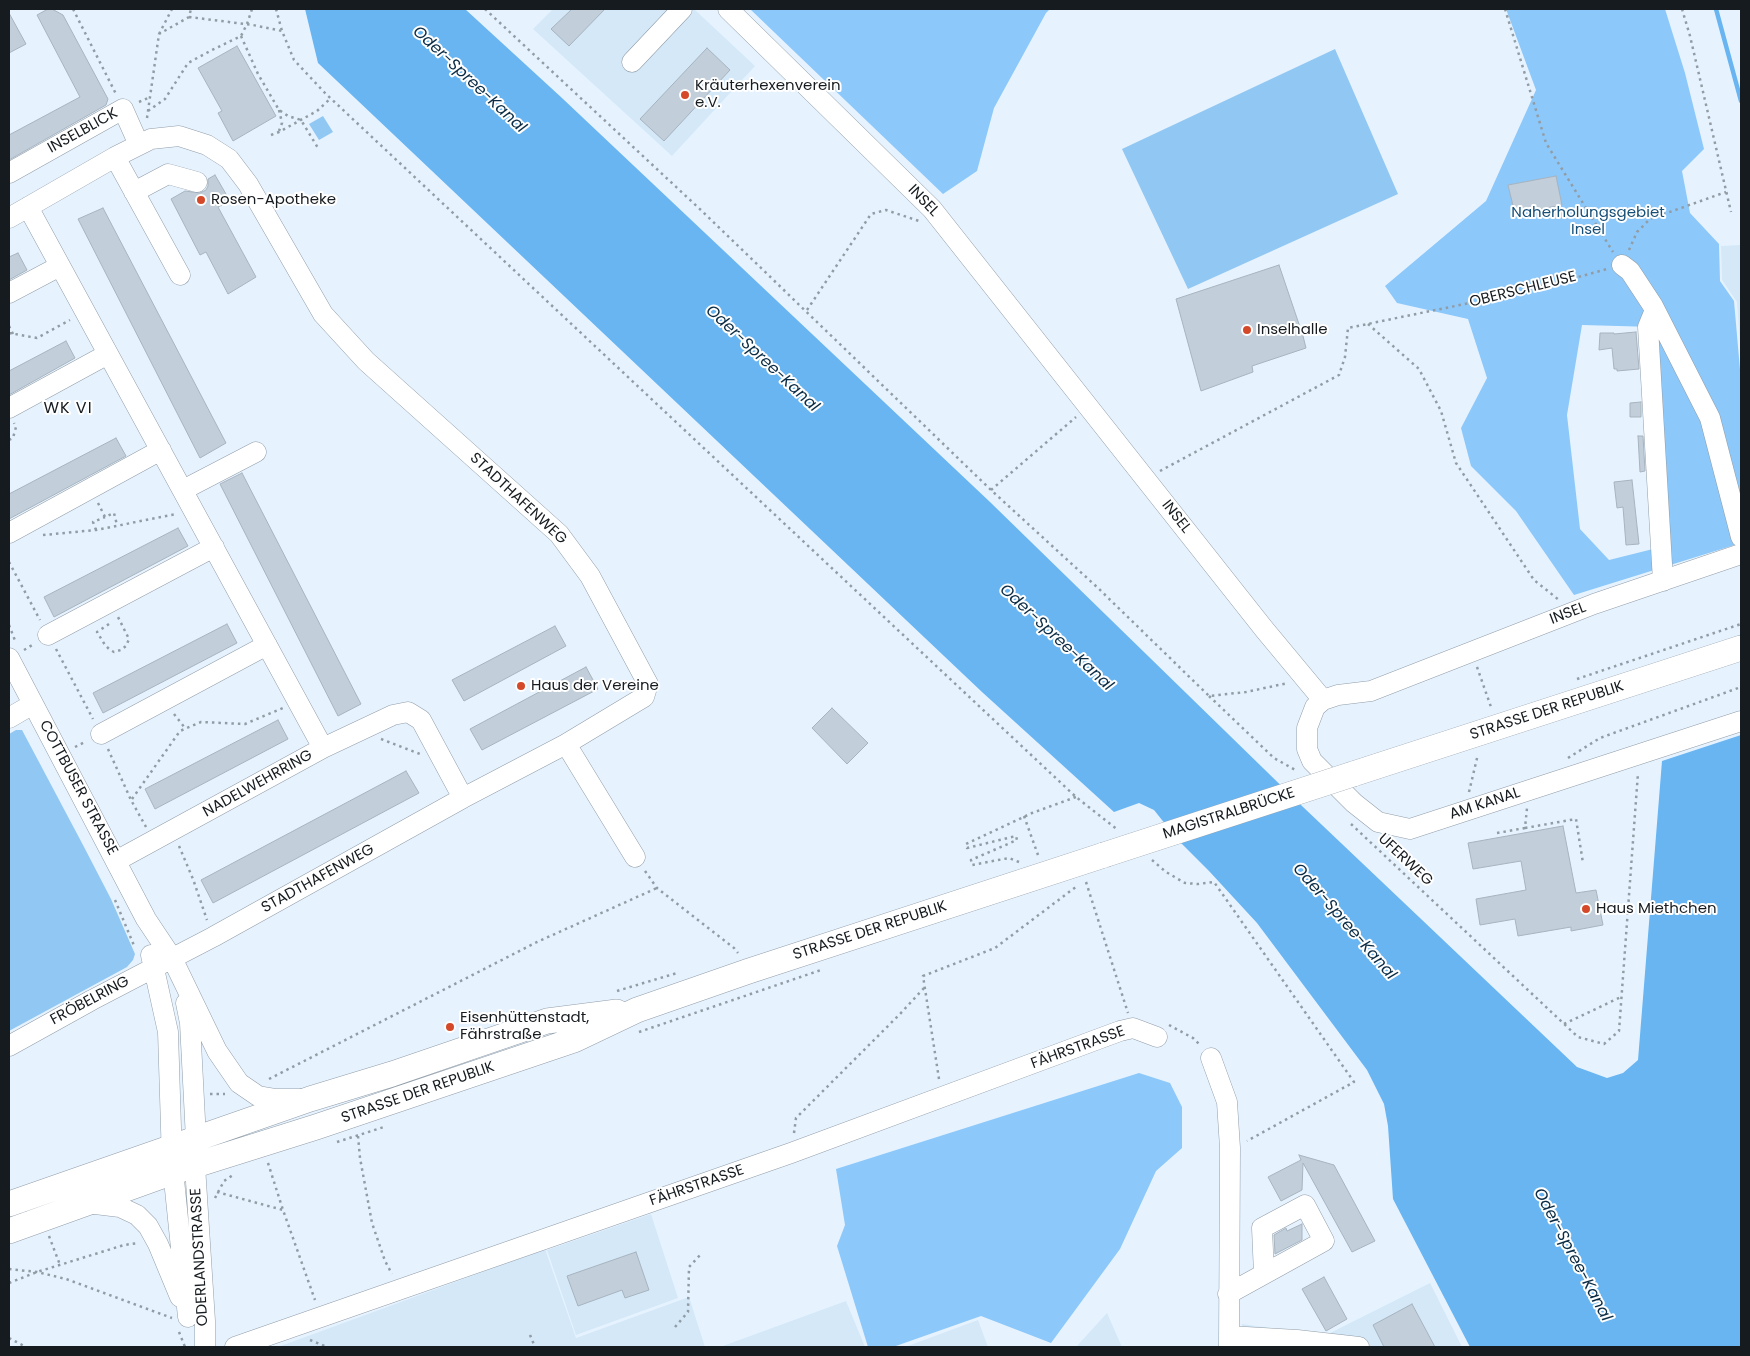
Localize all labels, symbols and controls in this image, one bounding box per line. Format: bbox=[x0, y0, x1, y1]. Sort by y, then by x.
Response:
water label: Oder-Spree-Kanal bbox=[408, 22, 530, 138]
place label: Kräuterhexenverein e.V. bbox=[695, 77, 841, 112]
marker: Kräuterhexenverein e.V. bbox=[679, 89, 691, 101]
street label: INSELBLICK bbox=[45, 104, 121, 158]
street label: INSEL bbox=[904, 181, 942, 221]
place label: Rosen-Apotheke bbox=[211, 191, 336, 209]
marker: Rosen-Apotheke bbox=[195, 194, 207, 206]
park label: Naherholungsgebiet Insel bbox=[1511, 204, 1665, 239]
street label: OBERSCHLEUSE bbox=[1468, 268, 1578, 312]
water label: Oder-Spree-Kanal bbox=[701, 301, 823, 417]
place label: Inselhalle bbox=[1257, 321, 1328, 339]
marker: Inselhalle bbox=[1241, 324, 1253, 336]
district label: WK VI bbox=[43, 399, 93, 419]
street label: STADTHAFENWEG bbox=[466, 449, 570, 549]
street label: INSEL bbox=[1157, 497, 1195, 537]
water label: Oder-Spree-Kanal bbox=[995, 580, 1117, 696]
street label: INSEL bbox=[1547, 599, 1589, 629]
place label: Haus der Vereine bbox=[531, 677, 659, 695]
street label: STRASSE DER REPUBLIK bbox=[1468, 678, 1626, 744]
marker: Haus der Vereine bbox=[515, 680, 527, 692]
street label: COTTBUSER STRASSE bbox=[35, 718, 121, 858]
street label: NADELWEHRRING bbox=[200, 746, 316, 822]
street label: MAGISTRALBRÜCKE bbox=[1161, 784, 1297, 844]
street label: AM KANAL bbox=[1447, 784, 1523, 824]
street label: UFERWEG bbox=[1374, 830, 1436, 890]
street label: STADTHAFENWEG bbox=[259, 841, 377, 917]
water label: Oder-Spree-Kanal bbox=[1288, 860, 1400, 984]
street label: STRASSE DER REPUBLIK bbox=[791, 898, 949, 964]
place label: Haus Miethchen bbox=[1596, 900, 1717, 918]
marker: Haus Miethchen bbox=[1580, 903, 1592, 915]
street label: FRÖBELRING bbox=[47, 973, 133, 1029]
place label: Eisenhüttenstadt, Fährstraße bbox=[460, 1009, 589, 1044]
marker: Eisenhüttenstadt, Fährstraße bbox=[444, 1021, 456, 1033]
street label: FÄHRSTRASSE bbox=[1029, 1023, 1127, 1073]
street label: STRASSE DER REPUBLIK bbox=[339, 1058, 497, 1128]
street label: FÄHRSTRASSE bbox=[647, 1161, 747, 1211]
water label: Oder-Spree-Kanal bbox=[1529, 1185, 1615, 1325]
street label: ODERLANDSTRASSE bbox=[187, 1187, 213, 1327]

